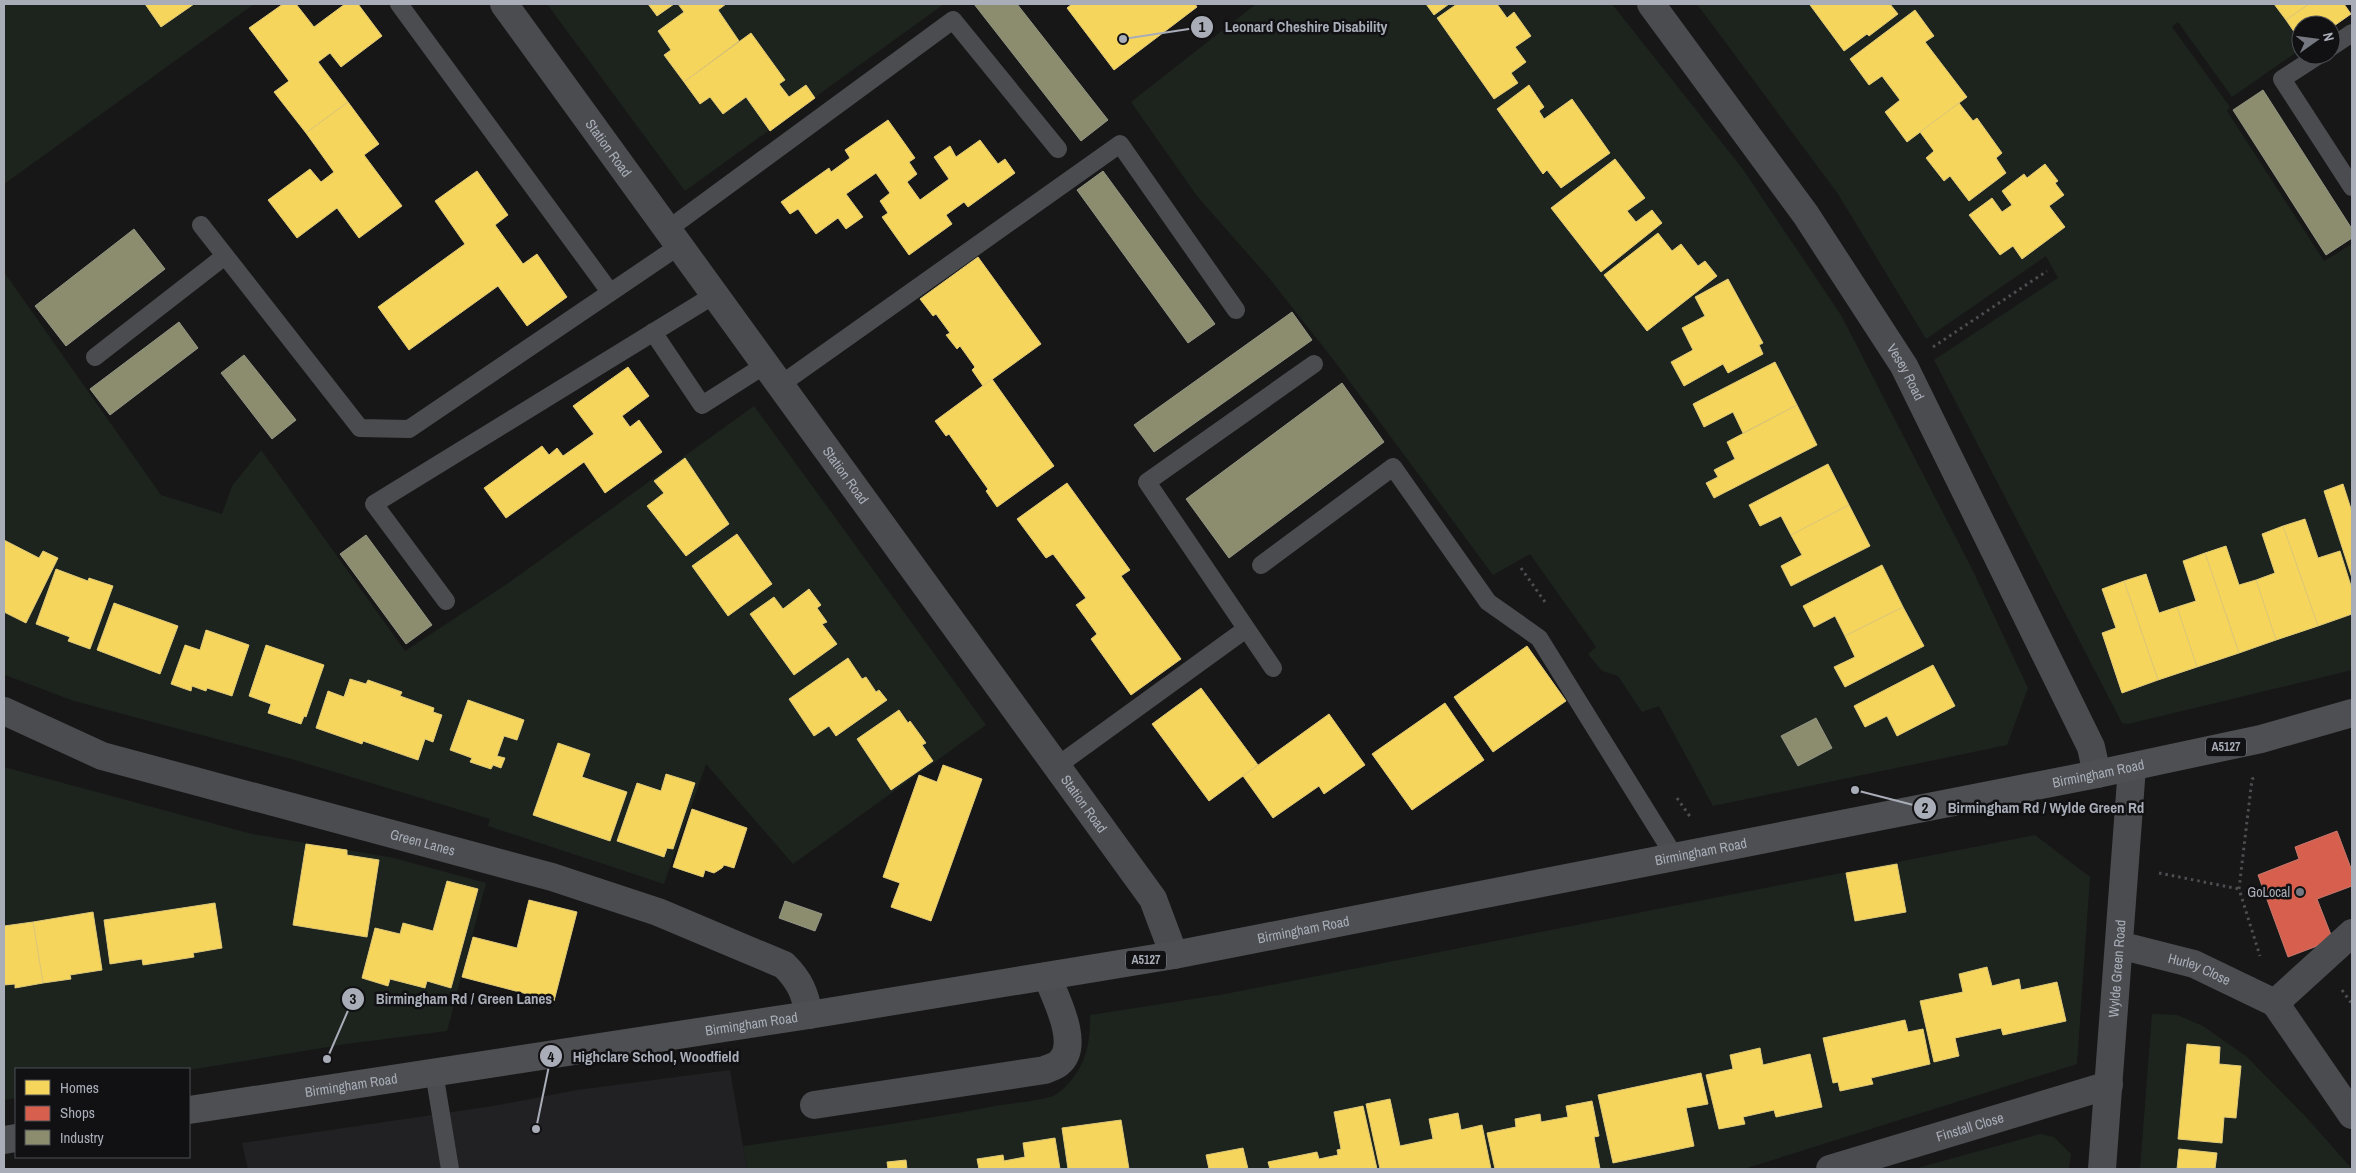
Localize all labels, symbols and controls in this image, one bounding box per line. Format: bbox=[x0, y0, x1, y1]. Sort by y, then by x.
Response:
callout: Leonard Cheshire Disability bbox=[1190, 12, 1397, 42]
north arrow bbox=[2291, 15, 2341, 65]
text: 1 bbox=[1199, 16, 1206, 37]
text: Leonard Cheshire Disability bbox=[1225, 16, 1387, 37]
text: N bbox=[2319, 31, 2338, 43]
street label: Station Road bbox=[582, 116, 635, 181]
street label: Vesey Road bbox=[1883, 340, 1928, 403]
street label: Station Road bbox=[819, 443, 873, 508]
road number: A5127 bbox=[2206, 738, 2246, 756]
street label: Birmingham Road bbox=[2051, 755, 2146, 792]
street label: Station Road bbox=[1057, 771, 1111, 836]
callout: Birmingham Rd / Wylde Green Rd bbox=[1913, 793, 2154, 823]
text: 2 bbox=[1922, 797, 1929, 818]
text: Birmingham Rd / Wylde Green Rd bbox=[1948, 797, 2144, 818]
street label: Green Lanes bbox=[388, 825, 457, 860]
street label: Birmingham Road bbox=[1653, 834, 1748, 869]
place label: GoLocal bbox=[2247, 883, 2290, 901]
marker: GoLocal bbox=[2294, 886, 2306, 898]
street label: Birmingham Road bbox=[1256, 912, 1351, 947]
street label: Wylde Green Road bbox=[2104, 919, 2130, 1018]
street label: Hurley Close bbox=[2166, 949, 2234, 989]
road number: A5127 bbox=[1126, 950, 1166, 970]
callout: Birmingham Rd / Green Lanes bbox=[341, 984, 562, 1014]
text: 3 bbox=[350, 988, 357, 1009]
text: Birmingham Rd / Green Lanes bbox=[376, 988, 552, 1009]
street label: Birmingham Road bbox=[704, 1008, 799, 1040]
callout: Highclare School, Woodfield bbox=[538, 1041, 750, 1071]
text: 4 bbox=[548, 1046, 555, 1067]
text: Highclare School, Woodfield bbox=[573, 1046, 739, 1067]
legend bbox=[15, 1068, 190, 1158]
street label: Birmingham Road bbox=[304, 1069, 399, 1101]
text: Homes bbox=[60, 1077, 99, 1098]
text: Shops bbox=[60, 1102, 95, 1123]
street label: Finstall Close bbox=[1934, 1108, 2006, 1146]
text: Industry bbox=[60, 1127, 105, 1148]

